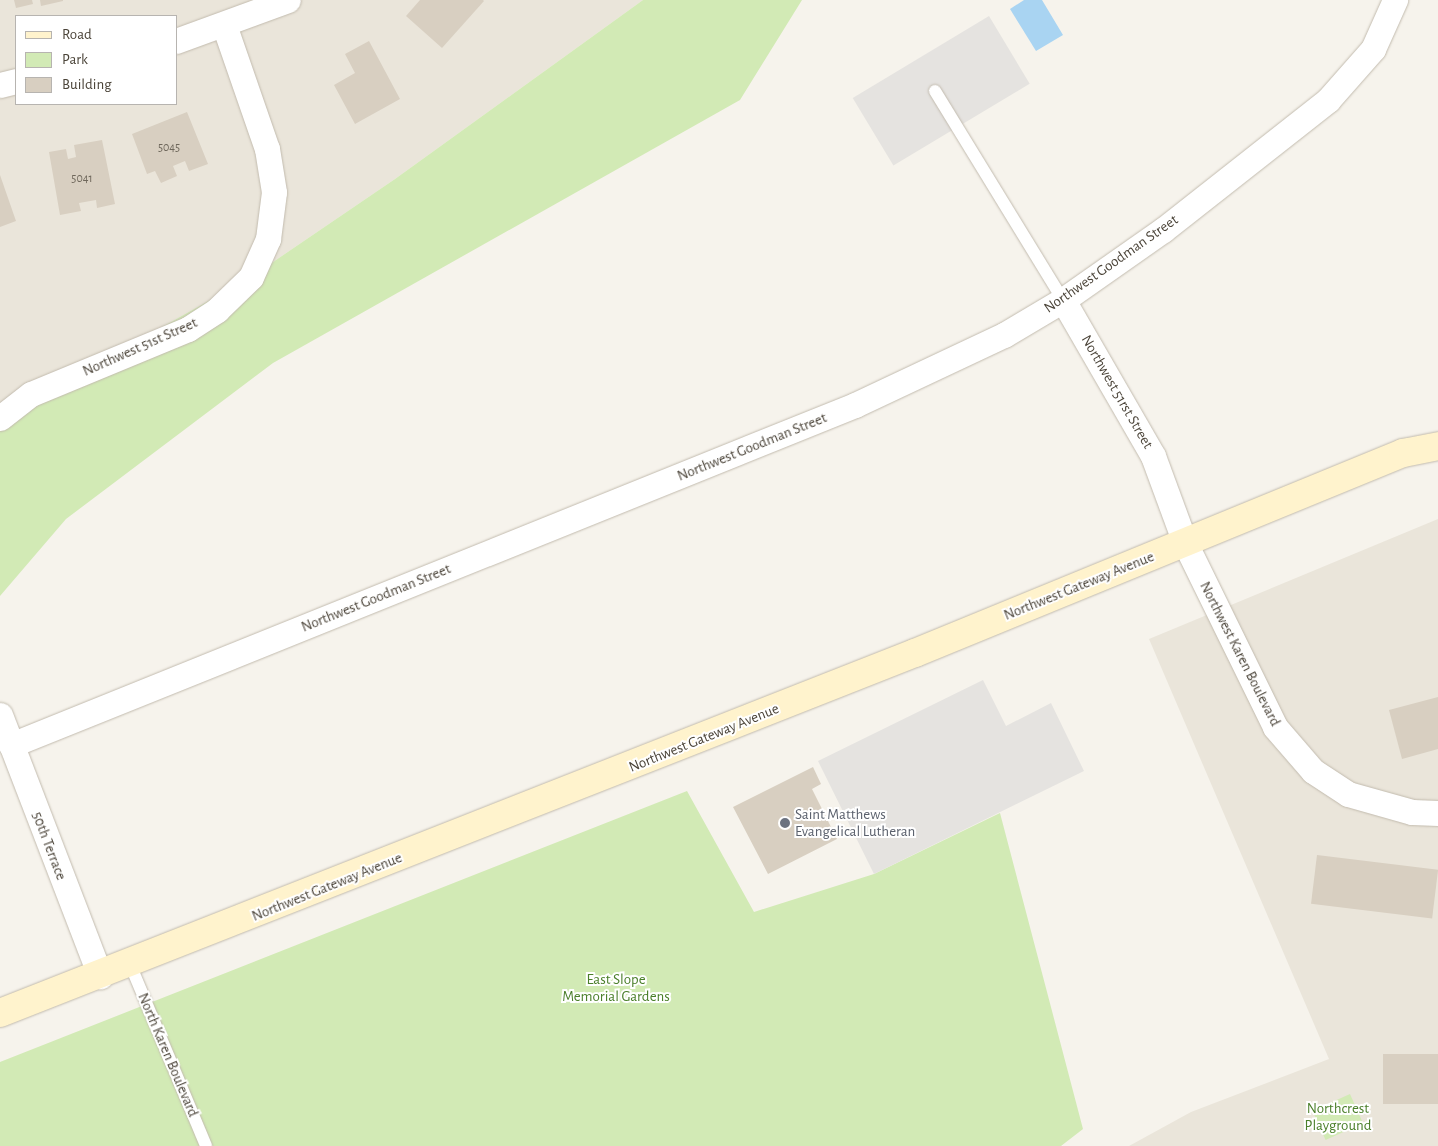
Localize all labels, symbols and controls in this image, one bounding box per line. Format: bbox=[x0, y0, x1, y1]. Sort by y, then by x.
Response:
legend bbox=[15, 15, 178, 105]
text: Road bbox=[62, 27, 92, 42]
text: Park bbox=[62, 52, 88, 67]
text: Building bbox=[62, 77, 112, 92]
house number: 5045 bbox=[158, 141, 180, 155]
house number: 5041 bbox=[71, 172, 93, 186]
street label: Northwest Goodman Street bbox=[1041, 211, 1181, 317]
street label: Northwest 51st Street bbox=[80, 314, 200, 380]
street label: Northwest 51rst Street bbox=[1077, 332, 1157, 452]
street label: Northwest Goodman Street bbox=[675, 409, 829, 485]
street label: Northwest Gateway Avenue bbox=[1001, 548, 1157, 624]
street label: Northwest Goodman Street bbox=[299, 560, 453, 636]
street label: Northwest Karen Boulevard bbox=[1196, 579, 1284, 729]
street label: Northwest Gateway Avenue bbox=[626, 700, 782, 776]
place label: Saint Matthews Evangelical Lutheran bbox=[795, 805, 915, 840]
street label: 50th Terrace bbox=[28, 809, 70, 883]
marker: Saint Matthews Evangelical Lutheran bbox=[779, 817, 791, 829]
street label: Northwest Gateway Avenue bbox=[249, 849, 405, 925]
park label: East Slope Memorial Gardens bbox=[562, 970, 670, 1005]
street label: North Karen Boulevard bbox=[134, 990, 202, 1120]
park label: Northcrest Playground bbox=[1305, 1099, 1371, 1134]

